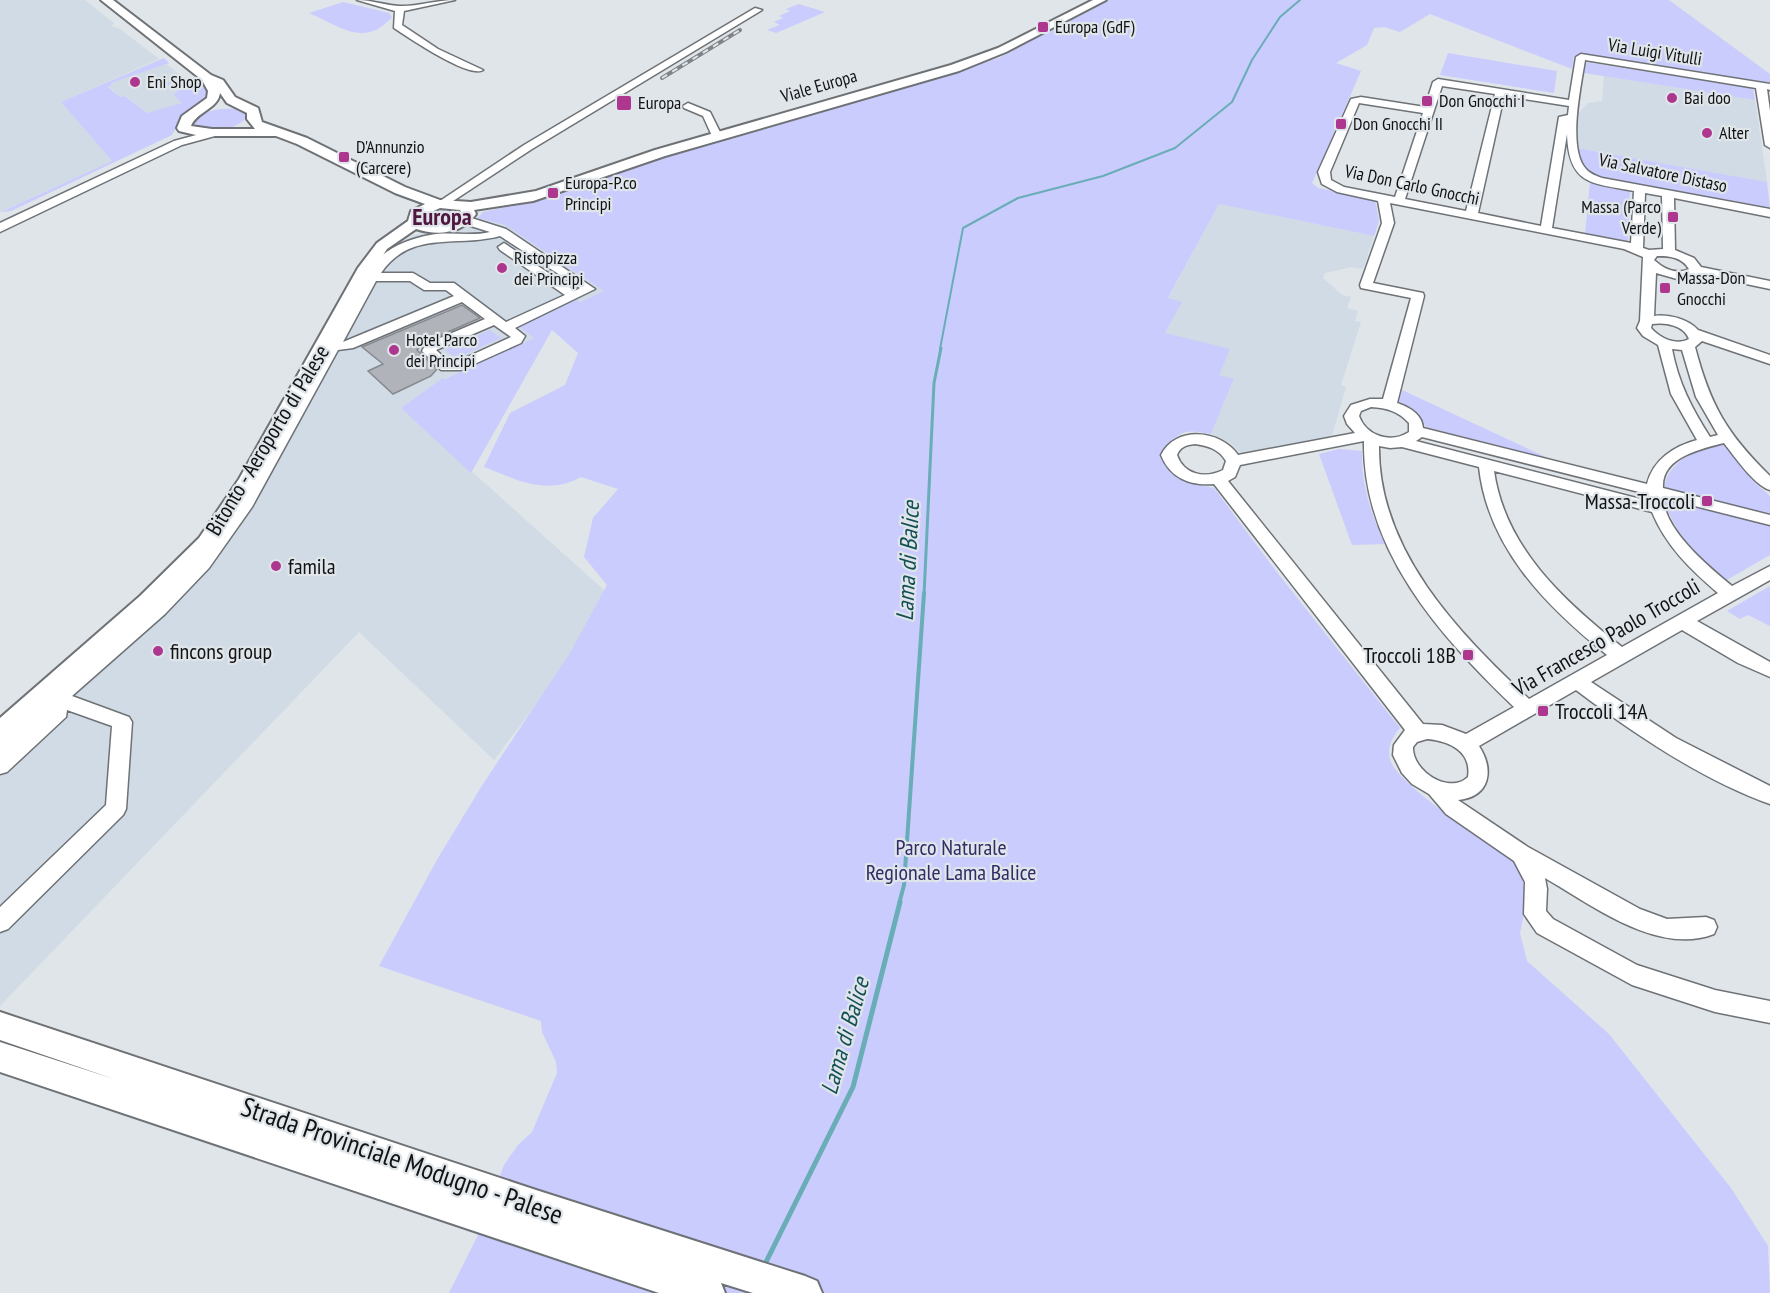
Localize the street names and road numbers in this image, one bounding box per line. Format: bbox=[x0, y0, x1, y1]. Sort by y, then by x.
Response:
street label: Via Luigi Vitulli bbox=[1606, 33, 1704, 70]
street label: Viale Europa bbox=[777, 64, 860, 108]
street label: Via Salvatore Distaso bbox=[1596, 147, 1730, 197]
street label: Via Don Carlo Gnocchi bbox=[1342, 159, 1481, 210]
street label: Bitonto - Aeroporto di Palese bbox=[199, 340, 335, 540]
street label: Via Francesco Paolo Troccoli bbox=[1506, 572, 1705, 703]
street label: Strada Provinciale Modugno - Palese bbox=[237, 1089, 568, 1231]

